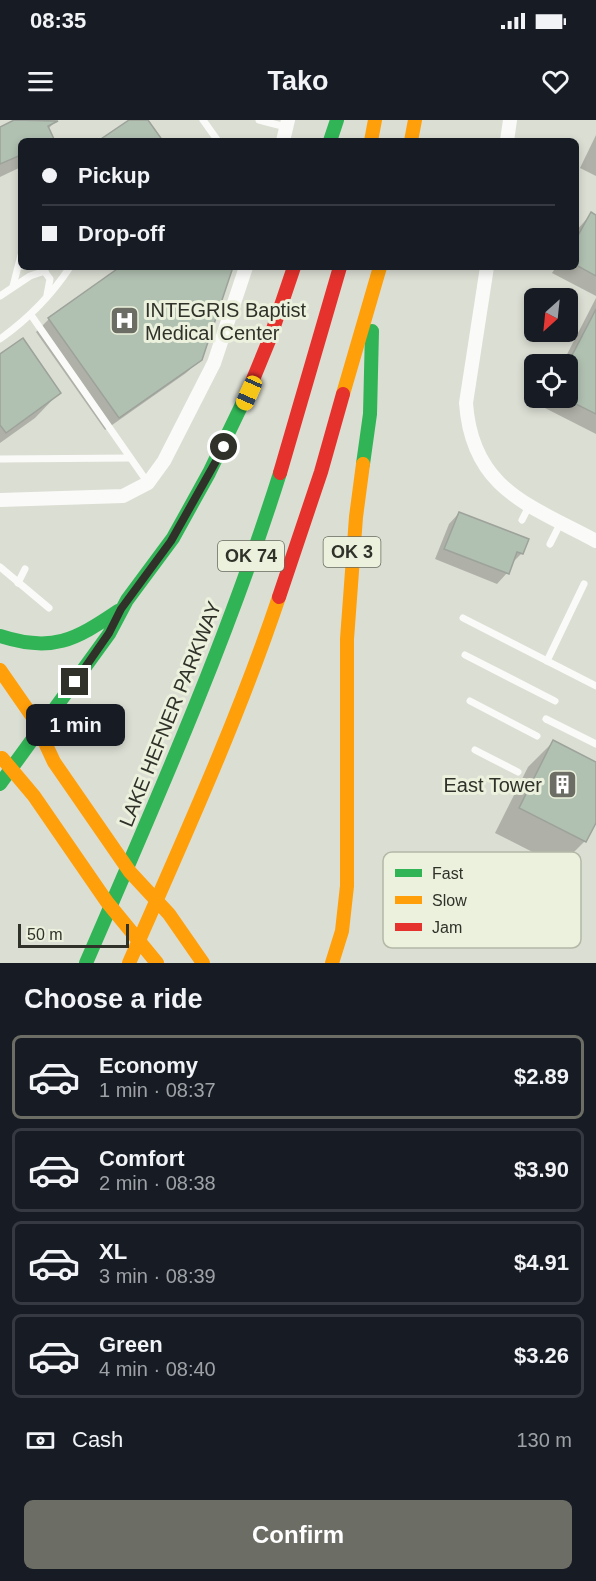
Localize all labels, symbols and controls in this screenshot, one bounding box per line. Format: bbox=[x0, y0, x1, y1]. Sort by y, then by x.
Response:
text: 08:35 bbox=[30, 8, 86, 33]
icon: menu bbox=[24, 65, 57, 98]
icon: heart bbox=[539, 65, 572, 98]
text: Tako bbox=[267, 66, 329, 96]
text: Pickup bbox=[78, 163, 150, 188]
text: Drop-off bbox=[78, 221, 165, 246]
north arrow bbox=[524, 288, 578, 342]
map controls bbox=[524, 288, 578, 408]
place label: INTEGRIS Baptist Medical Center bbox=[145, 299, 307, 344]
hospital icon: INTEGRIS Baptist Medical Center bbox=[108, 305, 140, 337]
button: locate bbox=[524, 354, 578, 408]
car bbox=[233, 373, 265, 413]
route start bbox=[210, 433, 237, 460]
road number: OK 3 bbox=[324, 537, 380, 567]
road number: OK 74 bbox=[218, 541, 284, 571]
street label: LAKE HEFNER PARKWAY bbox=[115, 598, 225, 830]
route end bbox=[61, 668, 88, 695]
callout: 1 min bbox=[26, 703, 124, 745]
text: 1 min bbox=[49, 714, 102, 736]
building icon: East Tower bbox=[547, 769, 579, 801]
place label: East Tower bbox=[443, 774, 542, 796]
legend bbox=[383, 852, 581, 948]
text: Fast bbox=[432, 865, 464, 882]
text: Slow bbox=[432, 892, 467, 909]
text: Jam bbox=[432, 919, 462, 936]
scale bar bbox=[18, 921, 129, 948]
text: 50 m bbox=[27, 926, 63, 943]
text: Choose a ride bbox=[24, 984, 203, 1014]
icon: car bbox=[27, 1050, 81, 1104]
text: Economy bbox=[99, 1053, 198, 1078]
text: $2.89 bbox=[514, 1064, 569, 1089]
text: 1 min · 08:37 bbox=[99, 1079, 216, 1101]
icon: car bbox=[27, 1143, 81, 1197]
text: Comfort bbox=[99, 1146, 185, 1171]
text: $3.90 bbox=[514, 1157, 569, 1182]
text: 2 min · 08:38 bbox=[99, 1172, 216, 1194]
icon: car bbox=[27, 1236, 81, 1290]
text: XL bbox=[99, 1239, 127, 1264]
text: $4.91 bbox=[514, 1250, 569, 1275]
text: 3 min · 08:39 bbox=[99, 1265, 216, 1287]
icon: car bbox=[27, 1329, 81, 1383]
text: Green bbox=[99, 1332, 163, 1357]
text: $3.26 bbox=[514, 1343, 569, 1368]
text: 4 min · 08:40 bbox=[99, 1358, 216, 1380]
icon: cash bbox=[24, 1424, 57, 1457]
text: Cash bbox=[72, 1427, 123, 1452]
text: 130 m bbox=[516, 1429, 572, 1451]
button: Confirm bbox=[24, 1500, 572, 1569]

